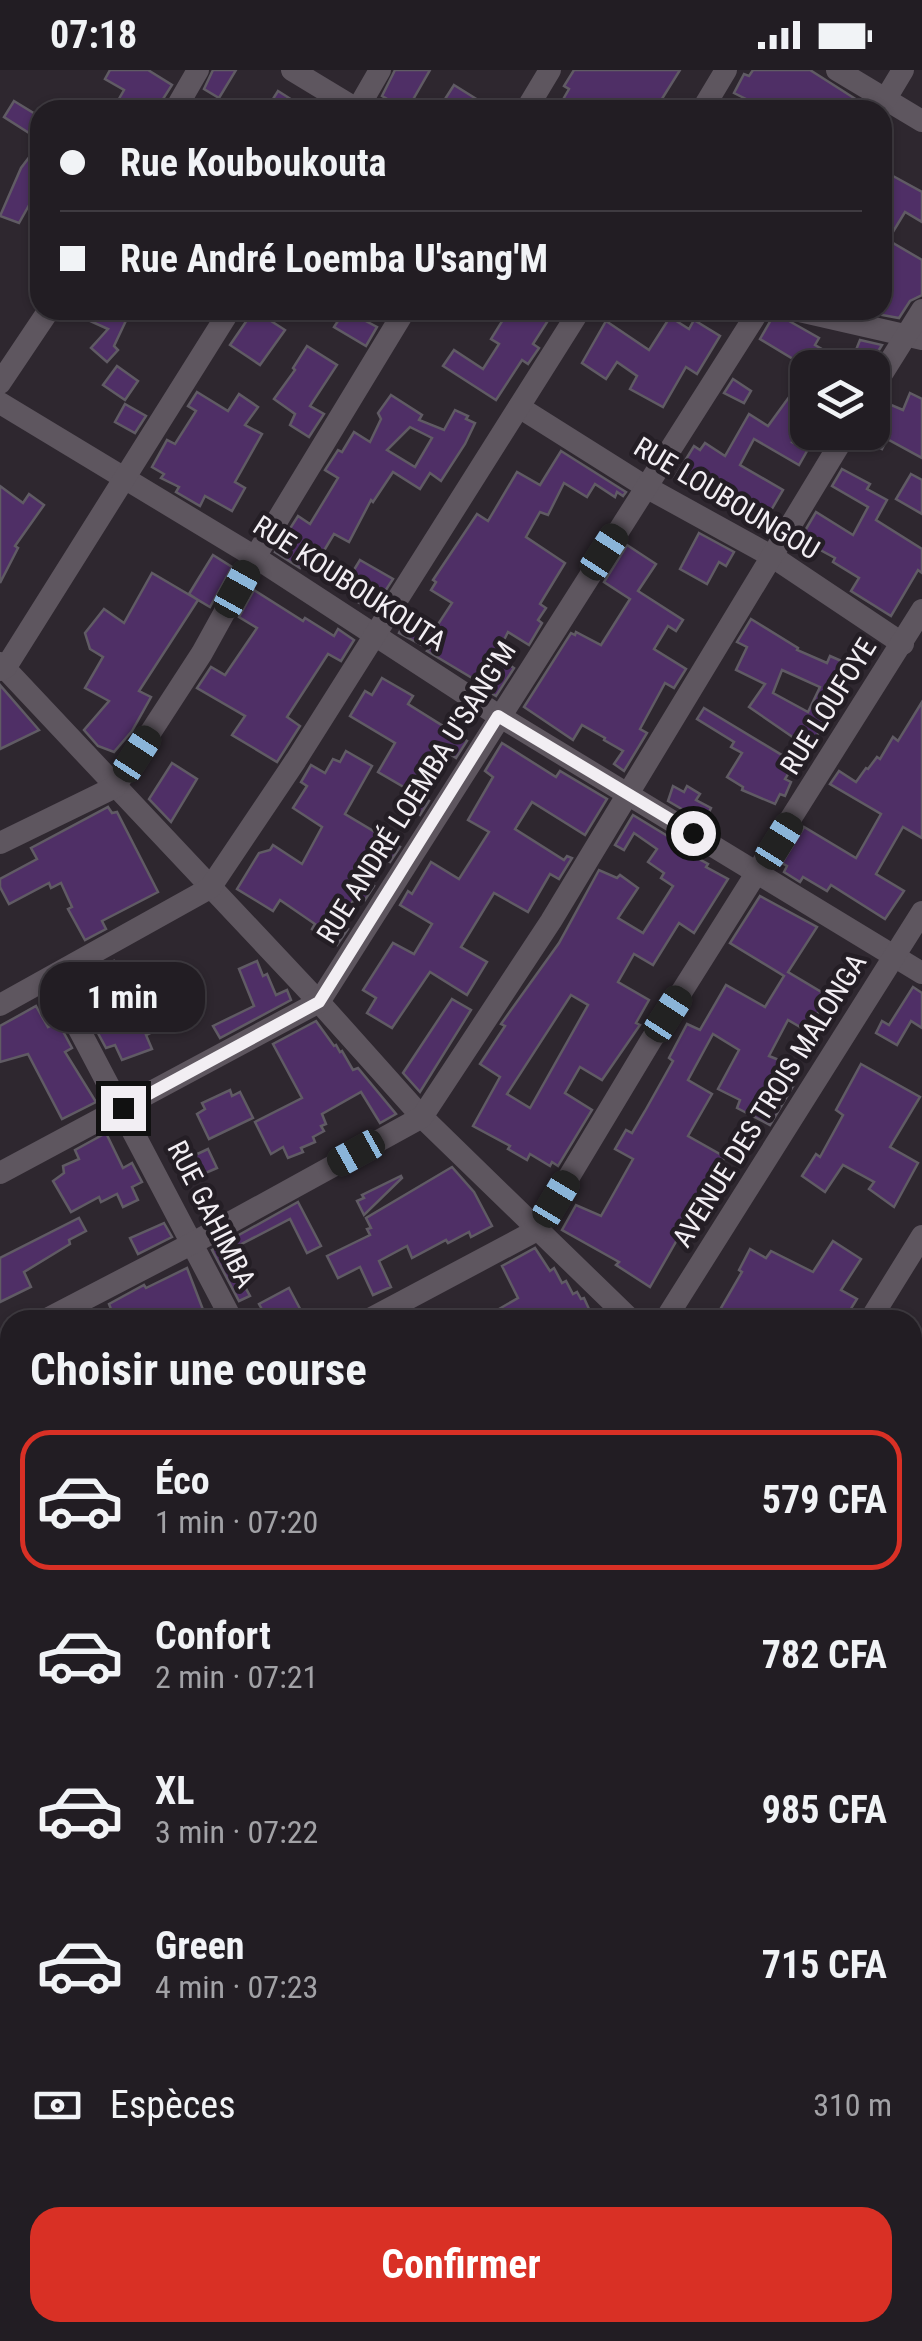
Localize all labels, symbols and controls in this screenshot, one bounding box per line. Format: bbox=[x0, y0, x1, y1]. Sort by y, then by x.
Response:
text: 07:18 bbox=[50, 13, 137, 57]
text: Rue Kouboukouta bbox=[120, 141, 386, 185]
text: Rue André Loemba U'sang'M bbox=[120, 237, 548, 281]
map controls bbox=[790, 350, 890, 450]
button: layers bbox=[790, 350, 890, 450]
street label: RUE LOUBOUNGOU bbox=[628, 430, 825, 567]
street label: RUE KOUBOUKOUTA bbox=[247, 509, 452, 658]
car bbox=[575, 519, 633, 585]
car bbox=[209, 555, 265, 623]
street label: RUE LOUFOYE bbox=[774, 632, 883, 780]
street label: RUE ANDRÉ LOEMBA U'SANG'M bbox=[310, 636, 523, 949]
car bbox=[108, 721, 166, 787]
car bbox=[750, 808, 808, 874]
route start bbox=[671, 811, 716, 856]
street label: AVENUE DES TROIS MALONGA bbox=[666, 948, 873, 1253]
callout: 1 min bbox=[41, 963, 206, 1033]
text: 1 min bbox=[87, 978, 158, 1016]
car bbox=[639, 981, 697, 1047]
route end bbox=[101, 1086, 146, 1131]
car bbox=[322, 1125, 390, 1181]
street label: RUE GAHIMBA bbox=[160, 1135, 263, 1293]
car bbox=[528, 1166, 584, 1232]
text: Choisir une course bbox=[30, 1343, 367, 1396]
icon: car bbox=[35, 1455, 125, 1545]
text: Éco bbox=[155, 1459, 210, 1503]
text: 579 CFA bbox=[762, 1478, 887, 1522]
text: 1 min · 07:20 bbox=[155, 1503, 318, 1541]
icon: car bbox=[35, 1610, 125, 1700]
text: Confort bbox=[155, 1614, 271, 1658]
text: 782 CFA bbox=[762, 1633, 887, 1677]
text: 2 min · 07:21 bbox=[155, 1658, 318, 1696]
icon: car bbox=[35, 1765, 125, 1855]
text: XL bbox=[155, 1769, 194, 1813]
text: 985 CFA bbox=[762, 1788, 887, 1832]
text: 3 min · 07:22 bbox=[155, 1813, 318, 1851]
icon: car bbox=[35, 1920, 125, 2010]
text: Green bbox=[155, 1924, 245, 1968]
text: 715 CFA bbox=[762, 1943, 887, 1987]
text: 4 min · 07:23 bbox=[155, 1968, 318, 2006]
icon: cash bbox=[30, 2078, 85, 2133]
text: Espèces bbox=[110, 2083, 235, 2127]
text: 310 m bbox=[813, 2086, 892, 2124]
button: Confirmer bbox=[30, 2207, 892, 2322]

